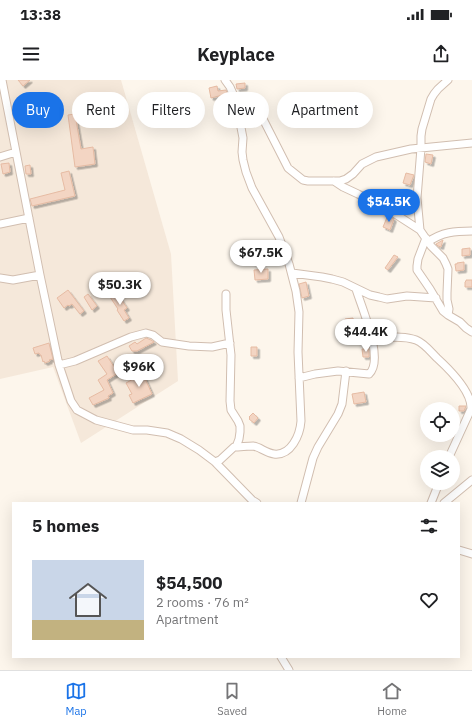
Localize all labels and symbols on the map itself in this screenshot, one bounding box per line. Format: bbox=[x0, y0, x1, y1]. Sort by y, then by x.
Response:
pin: $54.5K bbox=[356, 189, 422, 223]
pin: $67.5K bbox=[228, 240, 294, 274]
pin: $50.3K bbox=[87, 272, 153, 306]
pin: $44.4K bbox=[333, 319, 399, 353]
pin: $96K bbox=[115, 354, 163, 388]

